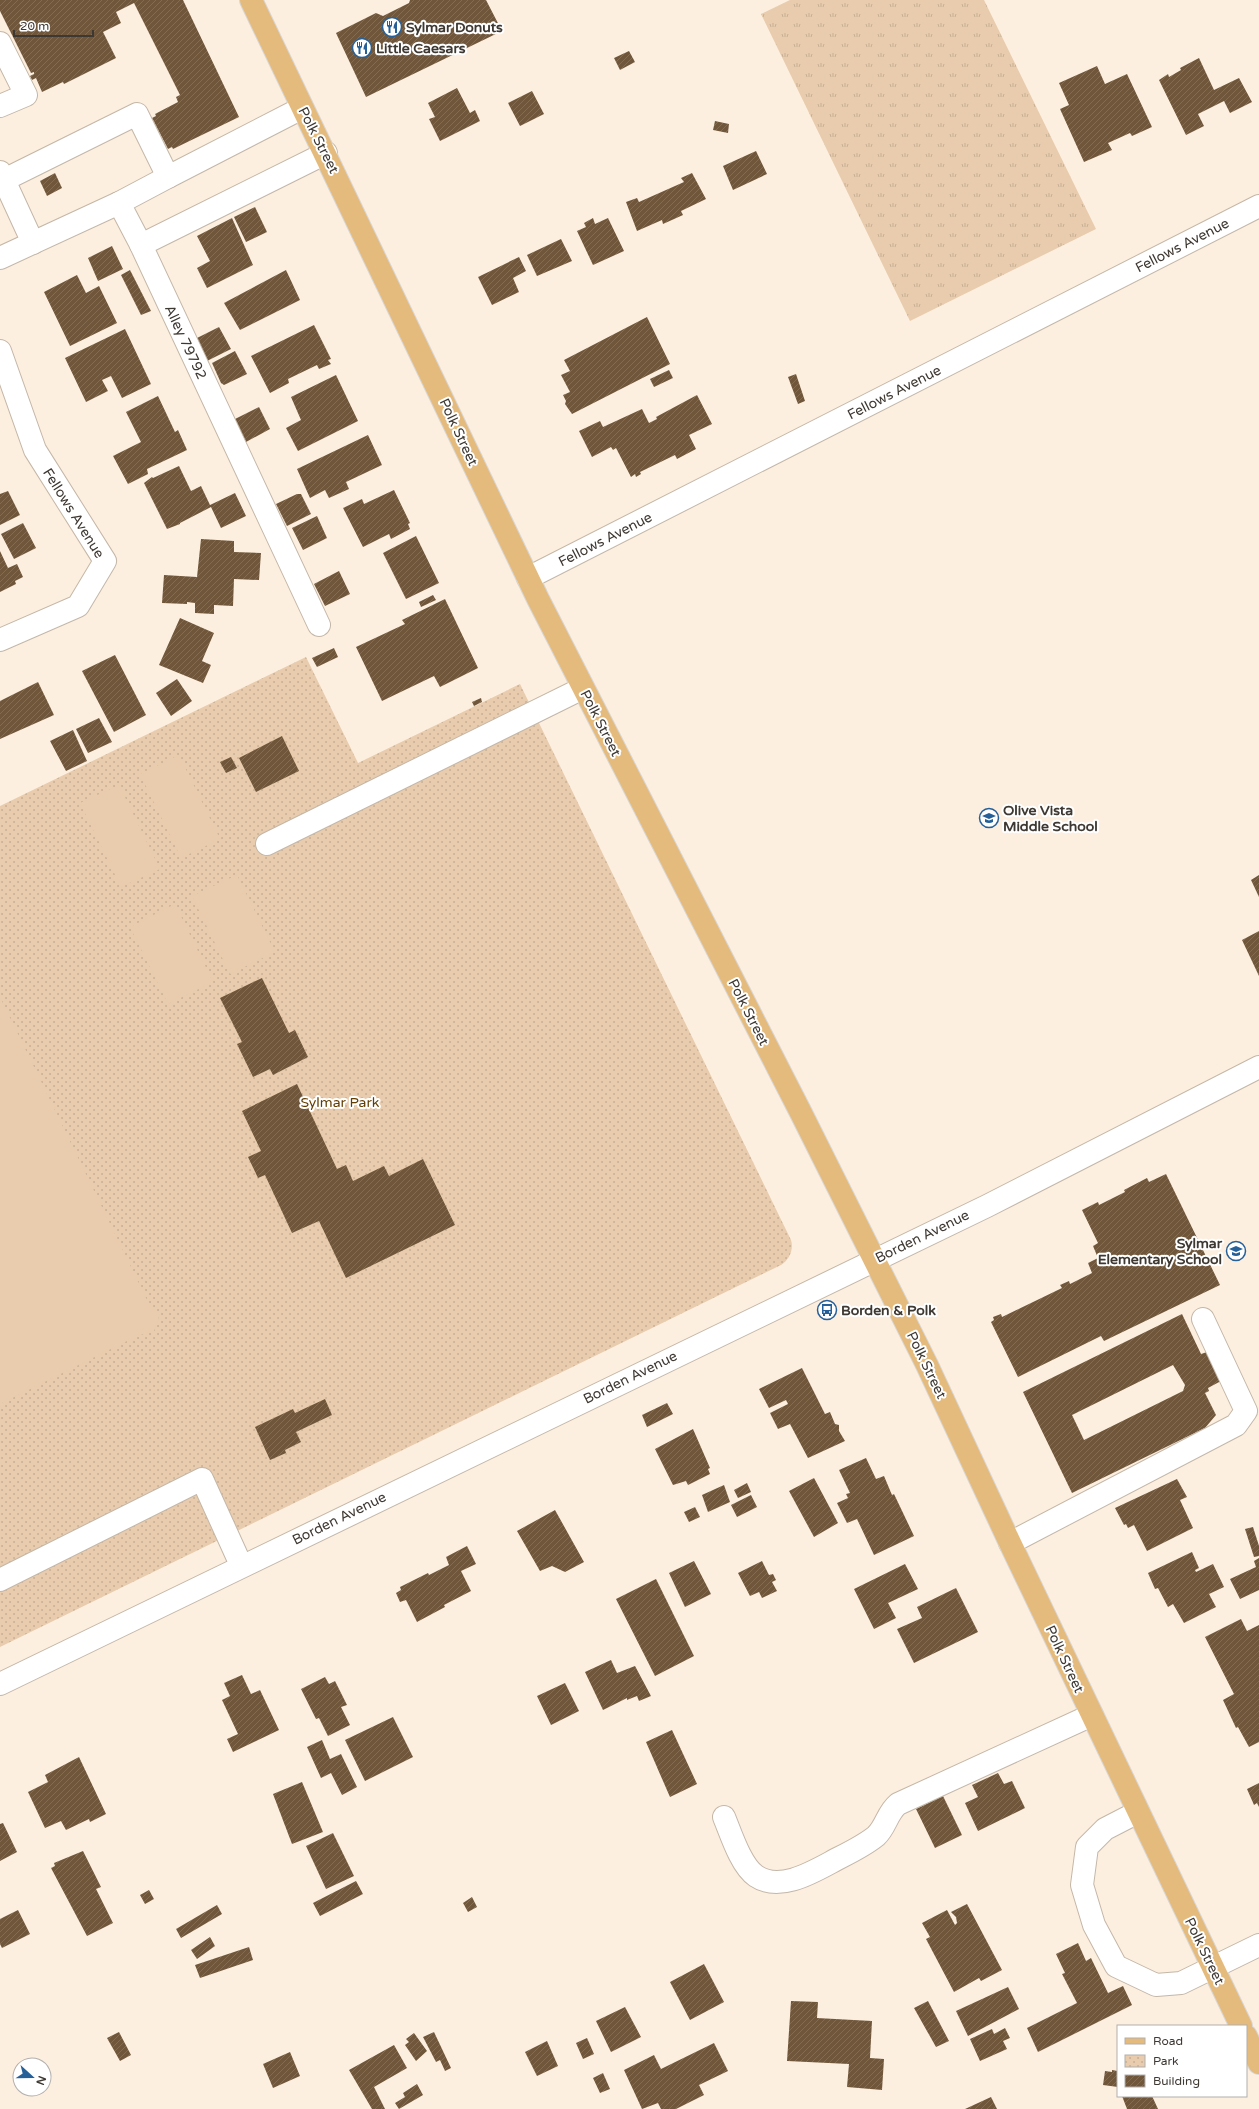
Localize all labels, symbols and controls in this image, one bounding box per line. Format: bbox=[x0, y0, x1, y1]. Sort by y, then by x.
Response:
scale bar bbox=[14, 12, 93, 38]
restaurant icon: Sylmar Donuts bbox=[381, 16, 403, 38]
text: 20 m bbox=[20, 19, 49, 33]
place label: Sylmar Donuts bbox=[406, 19, 503, 36]
restaurant icon: Little Caesars bbox=[351, 37, 373, 59]
place label: Little Caesars bbox=[376, 40, 466, 57]
street label: Polk Street bbox=[295, 104, 343, 177]
street label: Fellows Avenue bbox=[1133, 215, 1232, 276]
street label: Alley 79792 bbox=[161, 302, 210, 382]
street label: Fellows Avenue bbox=[845, 362, 944, 423]
street label: Polk Street bbox=[436, 396, 482, 469]
street label: Fellows Avenue bbox=[39, 465, 108, 561]
street label: Fellows Avenue bbox=[556, 509, 655, 570]
street label: Polk Street bbox=[577, 687, 625, 760]
place label: Olive Vista Middle School bbox=[1003, 802, 1098, 835]
school or university icon: Olive Vista Middle School bbox=[978, 807, 1000, 829]
street label: Polk Street bbox=[725, 976, 773, 1049]
park label: Sylmar Park bbox=[301, 1094, 380, 1111]
street label: Borden Avenue bbox=[873, 1206, 972, 1267]
place label: Sylmar Elementary School bbox=[1098, 1235, 1223, 1268]
school or university icon: Sylmar Elementary School bbox=[1225, 1240, 1247, 1262]
bus stop icon: Borden & Polk bbox=[816, 1299, 838, 1321]
place label: Borden & Polk bbox=[841, 1302, 936, 1319]
street label: Polk Street bbox=[903, 1329, 950, 1402]
street label: Borden Avenue bbox=[581, 1347, 680, 1408]
street label: Borden Avenue bbox=[290, 1488, 389, 1549]
street label: Polk Street bbox=[1042, 1623, 1088, 1696]
street label: Polk Street bbox=[1181, 1915, 1228, 1988]
legend bbox=[1117, 2025, 1247, 2097]
text: Road bbox=[1153, 2034, 1183, 2048]
text: Park bbox=[1153, 2054, 1179, 2068]
north arrow bbox=[12, 2057, 52, 2097]
text: N bbox=[33, 2074, 49, 2087]
text: Building bbox=[1153, 2074, 1200, 2088]

